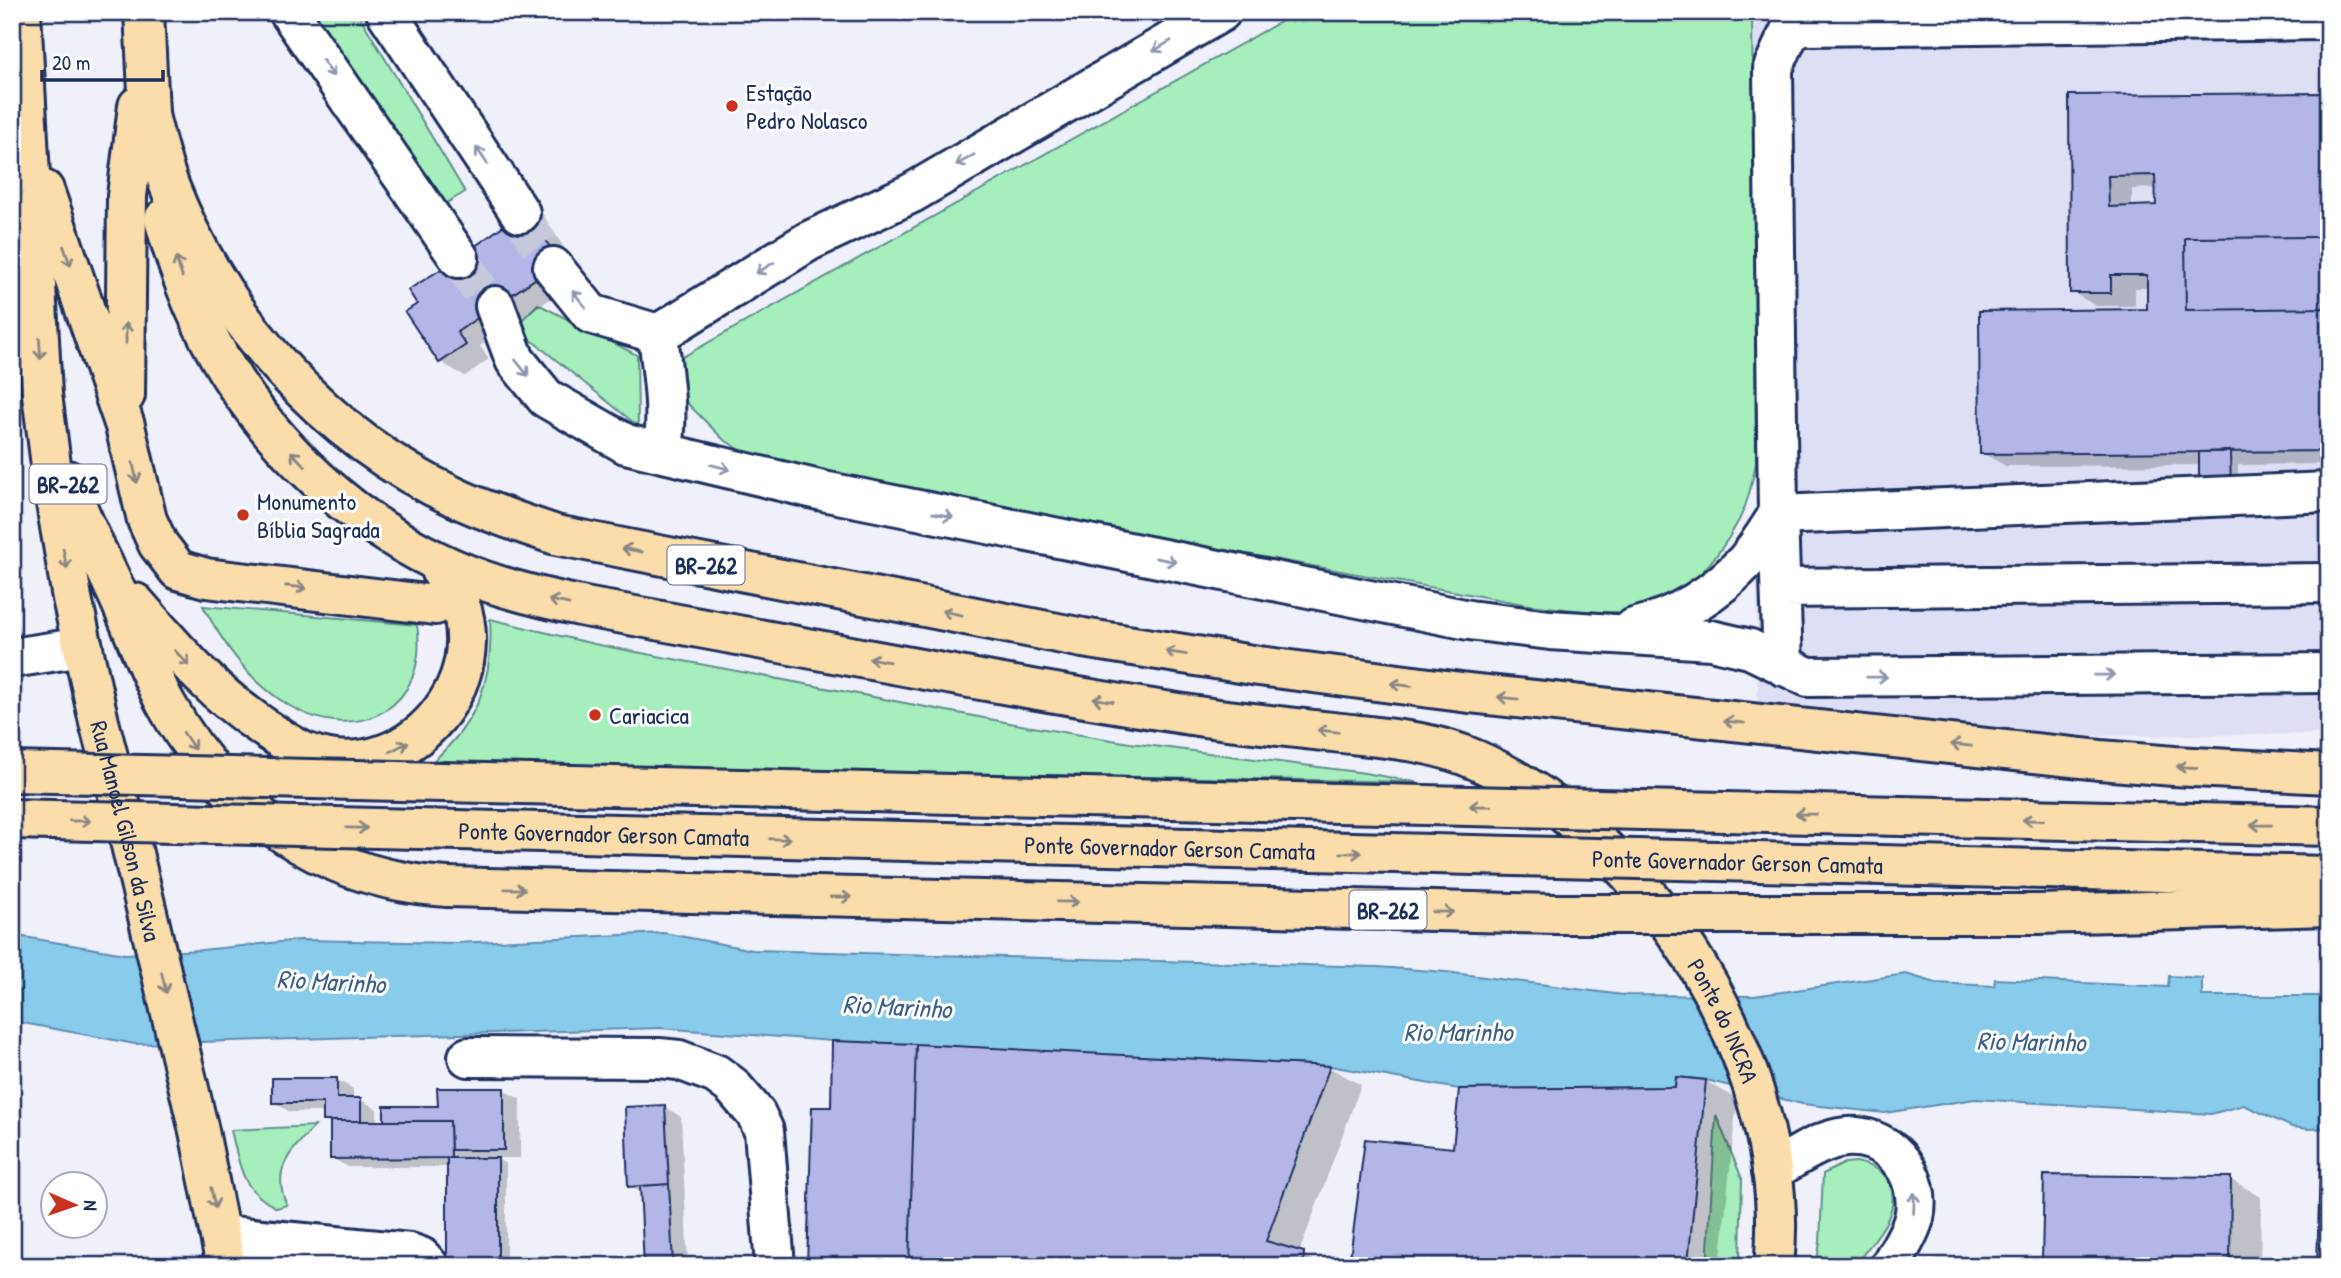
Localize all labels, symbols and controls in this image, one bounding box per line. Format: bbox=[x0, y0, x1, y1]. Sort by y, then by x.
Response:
scale bar bbox=[42, 38, 163, 82]
one-way arrow bbox=[1153, 39, 1173, 53]
text: 20 m bbox=[52, 48, 90, 77]
one-way arrow bbox=[321, 58, 335, 77]
place label: Estação Pedro Nolasco bbox=[746, 76, 868, 136]
marker: Estação Pedro Nolasco bbox=[724, 98, 740, 114]
one-way arrow bbox=[475, 147, 489, 167]
one-way arrow bbox=[956, 153, 976, 167]
one-way arrow bbox=[62, 245, 74, 267]
one-way arrow bbox=[172, 257, 184, 279]
one-way arrow bbox=[756, 261, 776, 275]
one-way arrow bbox=[571, 290, 586, 308]
one-way arrow bbox=[119, 322, 133, 345]
one-way arrow bbox=[33, 338, 46, 361]
one-way arrow bbox=[514, 359, 530, 377]
one-way arrow bbox=[289, 451, 306, 468]
one-way arrow bbox=[129, 461, 143, 484]
one-way arrow bbox=[709, 461, 731, 474]
road number: BR-262 bbox=[29, 464, 106, 504]
place label: Monumento Bíblia Sagrada bbox=[257, 485, 380, 545]
marker: Monumento Bíblia Sagrada bbox=[235, 507, 251, 523]
one-way arrow bbox=[931, 509, 954, 523]
one-way arrow bbox=[621, 543, 644, 557]
road number: BR-262 bbox=[668, 545, 744, 584]
one-way arrow bbox=[59, 547, 72, 570]
one-way arrow bbox=[1154, 553, 1177, 567]
one-way arrow bbox=[284, 581, 306, 594]
one-way arrow bbox=[548, 594, 571, 608]
one-way arrow bbox=[941, 605, 964, 619]
one-way arrow bbox=[1165, 646, 1187, 659]
one-way arrow bbox=[174, 649, 191, 666]
one-way arrow bbox=[868, 653, 891, 666]
one-way arrow bbox=[2092, 668, 2115, 682]
one-way arrow bbox=[1865, 670, 1888, 684]
one-way arrow bbox=[1390, 679, 1413, 692]
one-way arrow bbox=[1497, 691, 1520, 704]
one-way arrow bbox=[1092, 693, 1115, 706]
place label: Cariacica bbox=[609, 699, 689, 731]
marker: Cariacica bbox=[587, 707, 603, 723]
one-way arrow bbox=[1724, 715, 1746, 728]
street label: Rua Manoel Gilson da Silva bbox=[83, 717, 169, 944]
one-way arrow bbox=[1317, 725, 1340, 738]
one-way arrow bbox=[181, 731, 196, 750]
one-way arrow bbox=[1950, 739, 1973, 752]
one-way arrow bbox=[388, 740, 409, 753]
one-way arrow bbox=[2176, 760, 2199, 773]
one-way arrow bbox=[1469, 800, 1492, 813]
one-way arrow bbox=[1794, 807, 1817, 821]
one-way arrow bbox=[2022, 813, 2045, 826]
one-way arrow bbox=[69, 814, 92, 828]
street label: Ponte Governador Gerson Camata bbox=[458, 814, 750, 853]
one-way arrow bbox=[2249, 818, 2272, 832]
one-way arrow bbox=[345, 821, 368, 835]
street label: Ponte Governador Gerson Camata bbox=[1024, 828, 1315, 867]
one-way arrow bbox=[769, 832, 792, 845]
street label: Ponte Governador Gerson Camata bbox=[1592, 842, 1883, 881]
one-way arrow bbox=[1339, 846, 1362, 859]
one-way arrow bbox=[504, 882, 527, 895]
one-way arrow bbox=[829, 890, 852, 903]
road number: BR-262 bbox=[1350, 890, 1426, 930]
one-way arrow bbox=[1056, 896, 1079, 909]
one-way arrow bbox=[1431, 905, 1454, 918]
street label: Ponte do INCRA bbox=[1681, 952, 1766, 1087]
water label: Rio Marinho bbox=[276, 961, 389, 1001]
one-way arrow bbox=[158, 971, 171, 994]
water label: Rio Marinho bbox=[842, 986, 955, 1026]
water label: Rio Marinho bbox=[1404, 1014, 1515, 1049]
water label: Rio Marinho bbox=[1976, 1023, 2088, 1059]
north arrow bbox=[38, 1170, 108, 1240]
one-way arrow bbox=[206, 1186, 220, 1209]
one-way arrow bbox=[1908, 1192, 1921, 1215]
text: N bbox=[78, 1200, 104, 1211]

